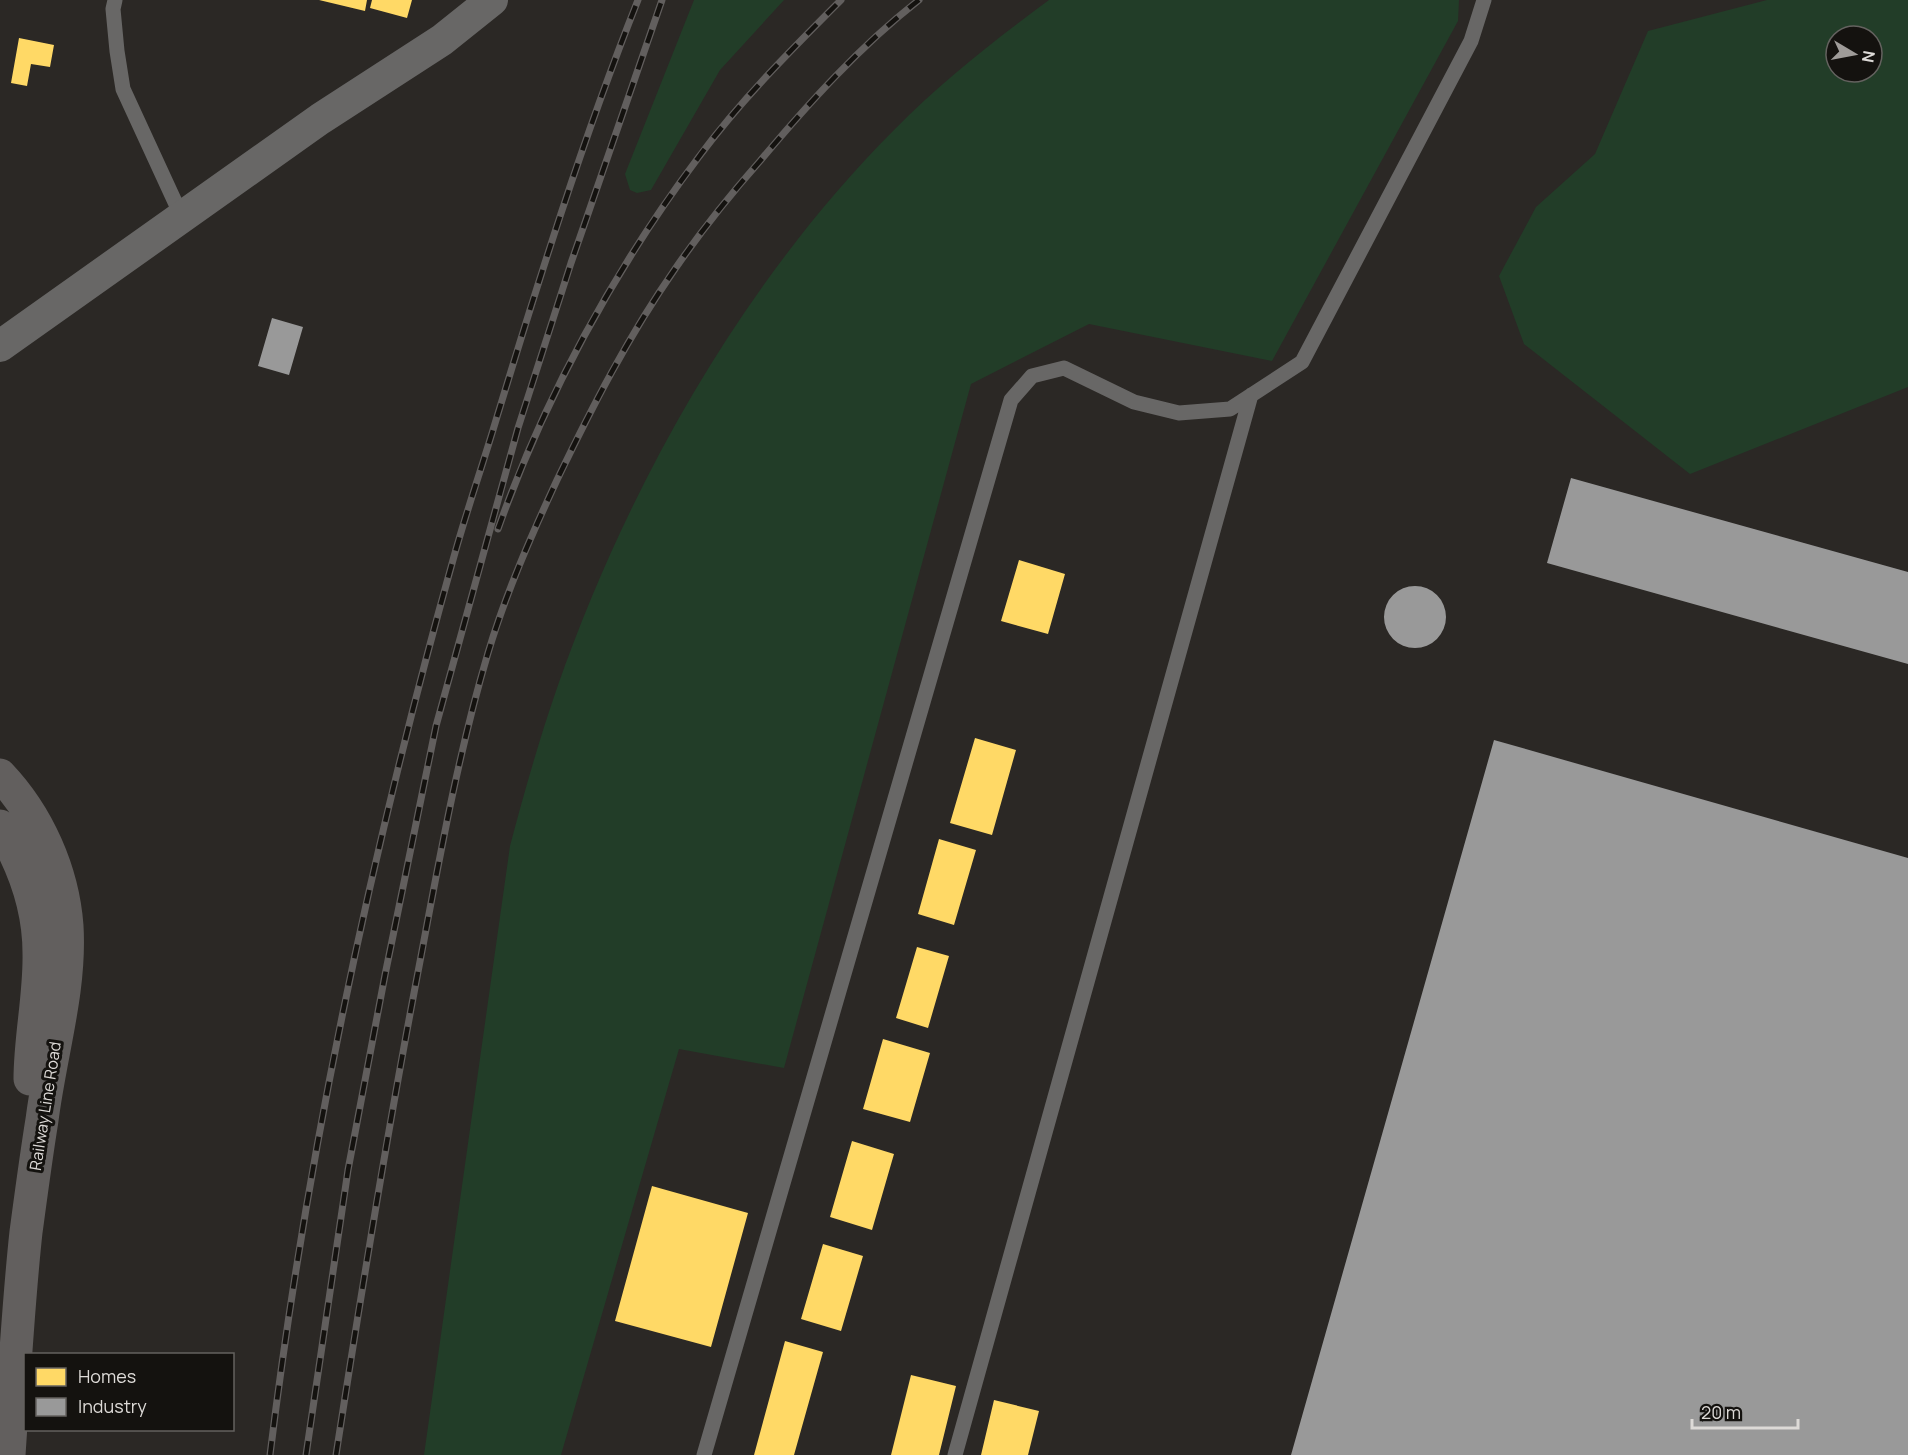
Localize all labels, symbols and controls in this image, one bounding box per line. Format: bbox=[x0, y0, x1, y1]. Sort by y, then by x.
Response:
north arrow bbox=[1824, 24, 1884, 84]
text: N bbox=[1857, 49, 1881, 64]
street label: Railway Line Road bbox=[24, 1040, 66, 1172]
legend bbox=[24, 1353, 234, 1431]
text: Homes bbox=[78, 1364, 136, 1388]
scale bar bbox=[1692, 1392, 1798, 1430]
text: Industry bbox=[78, 1394, 147, 1418]
text: 20 m bbox=[1701, 1400, 1741, 1424]

